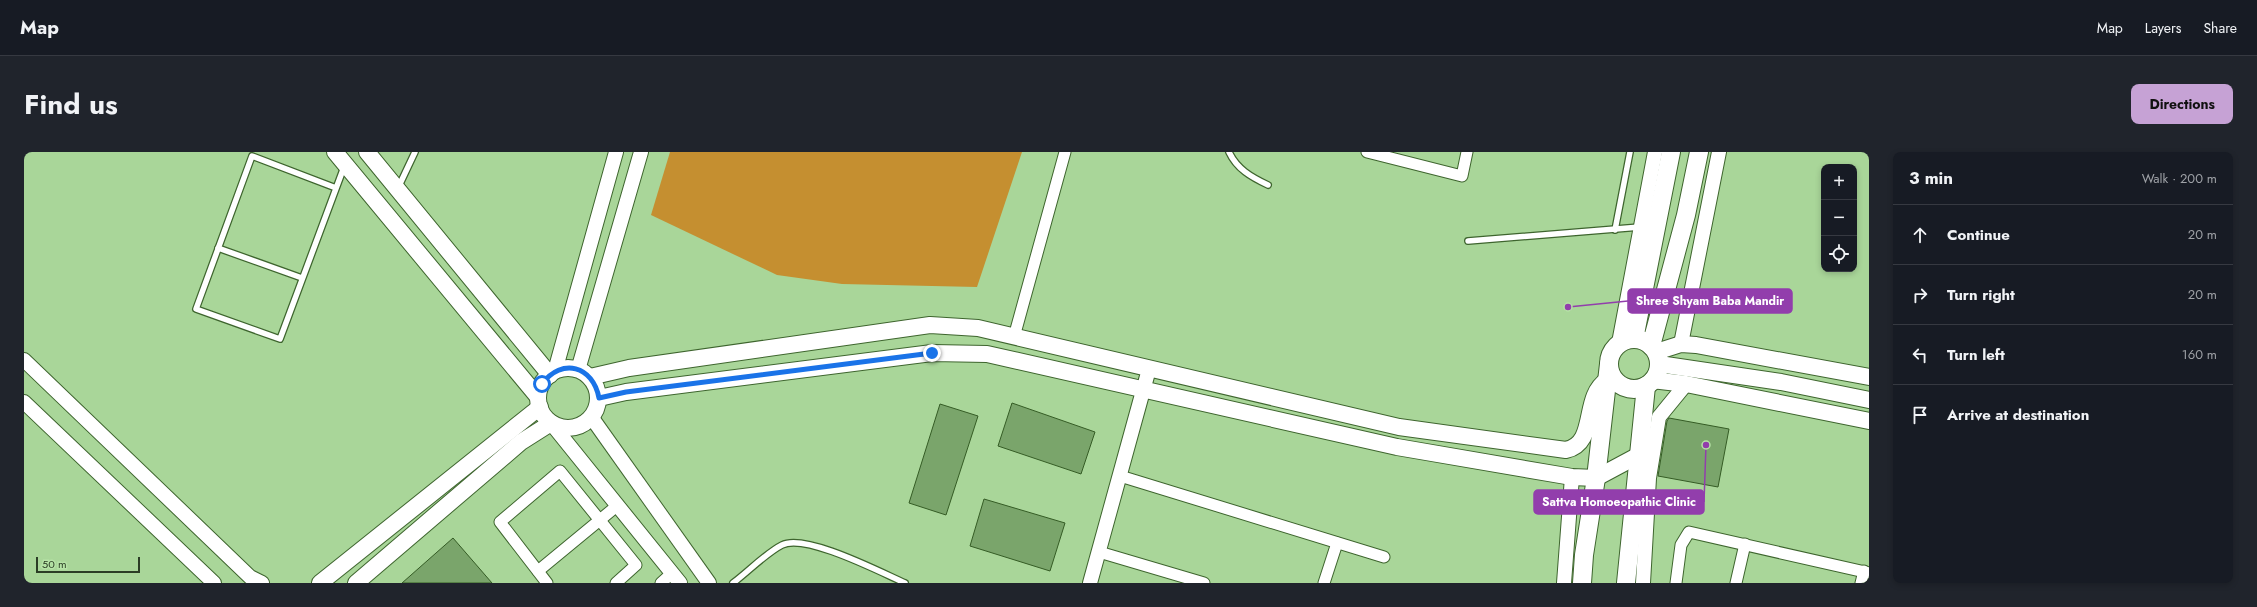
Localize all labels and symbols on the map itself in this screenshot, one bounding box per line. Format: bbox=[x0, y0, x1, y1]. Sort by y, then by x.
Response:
callout: Shree Shyam Baba Mandir bbox=[1628, 289, 1792, 313]
text: Shree Shyam Baba Mandir bbox=[1636, 292, 1784, 310]
route end bbox=[923, 344, 941, 362]
route start bbox=[533, 375, 551, 393]
callout: Sattva Homoeopathic Clinic bbox=[1534, 490, 1704, 514]
text: Sattva Homoeopathic Clinic bbox=[1542, 493, 1696, 511]
scale bar bbox=[36, 555, 140, 574]

